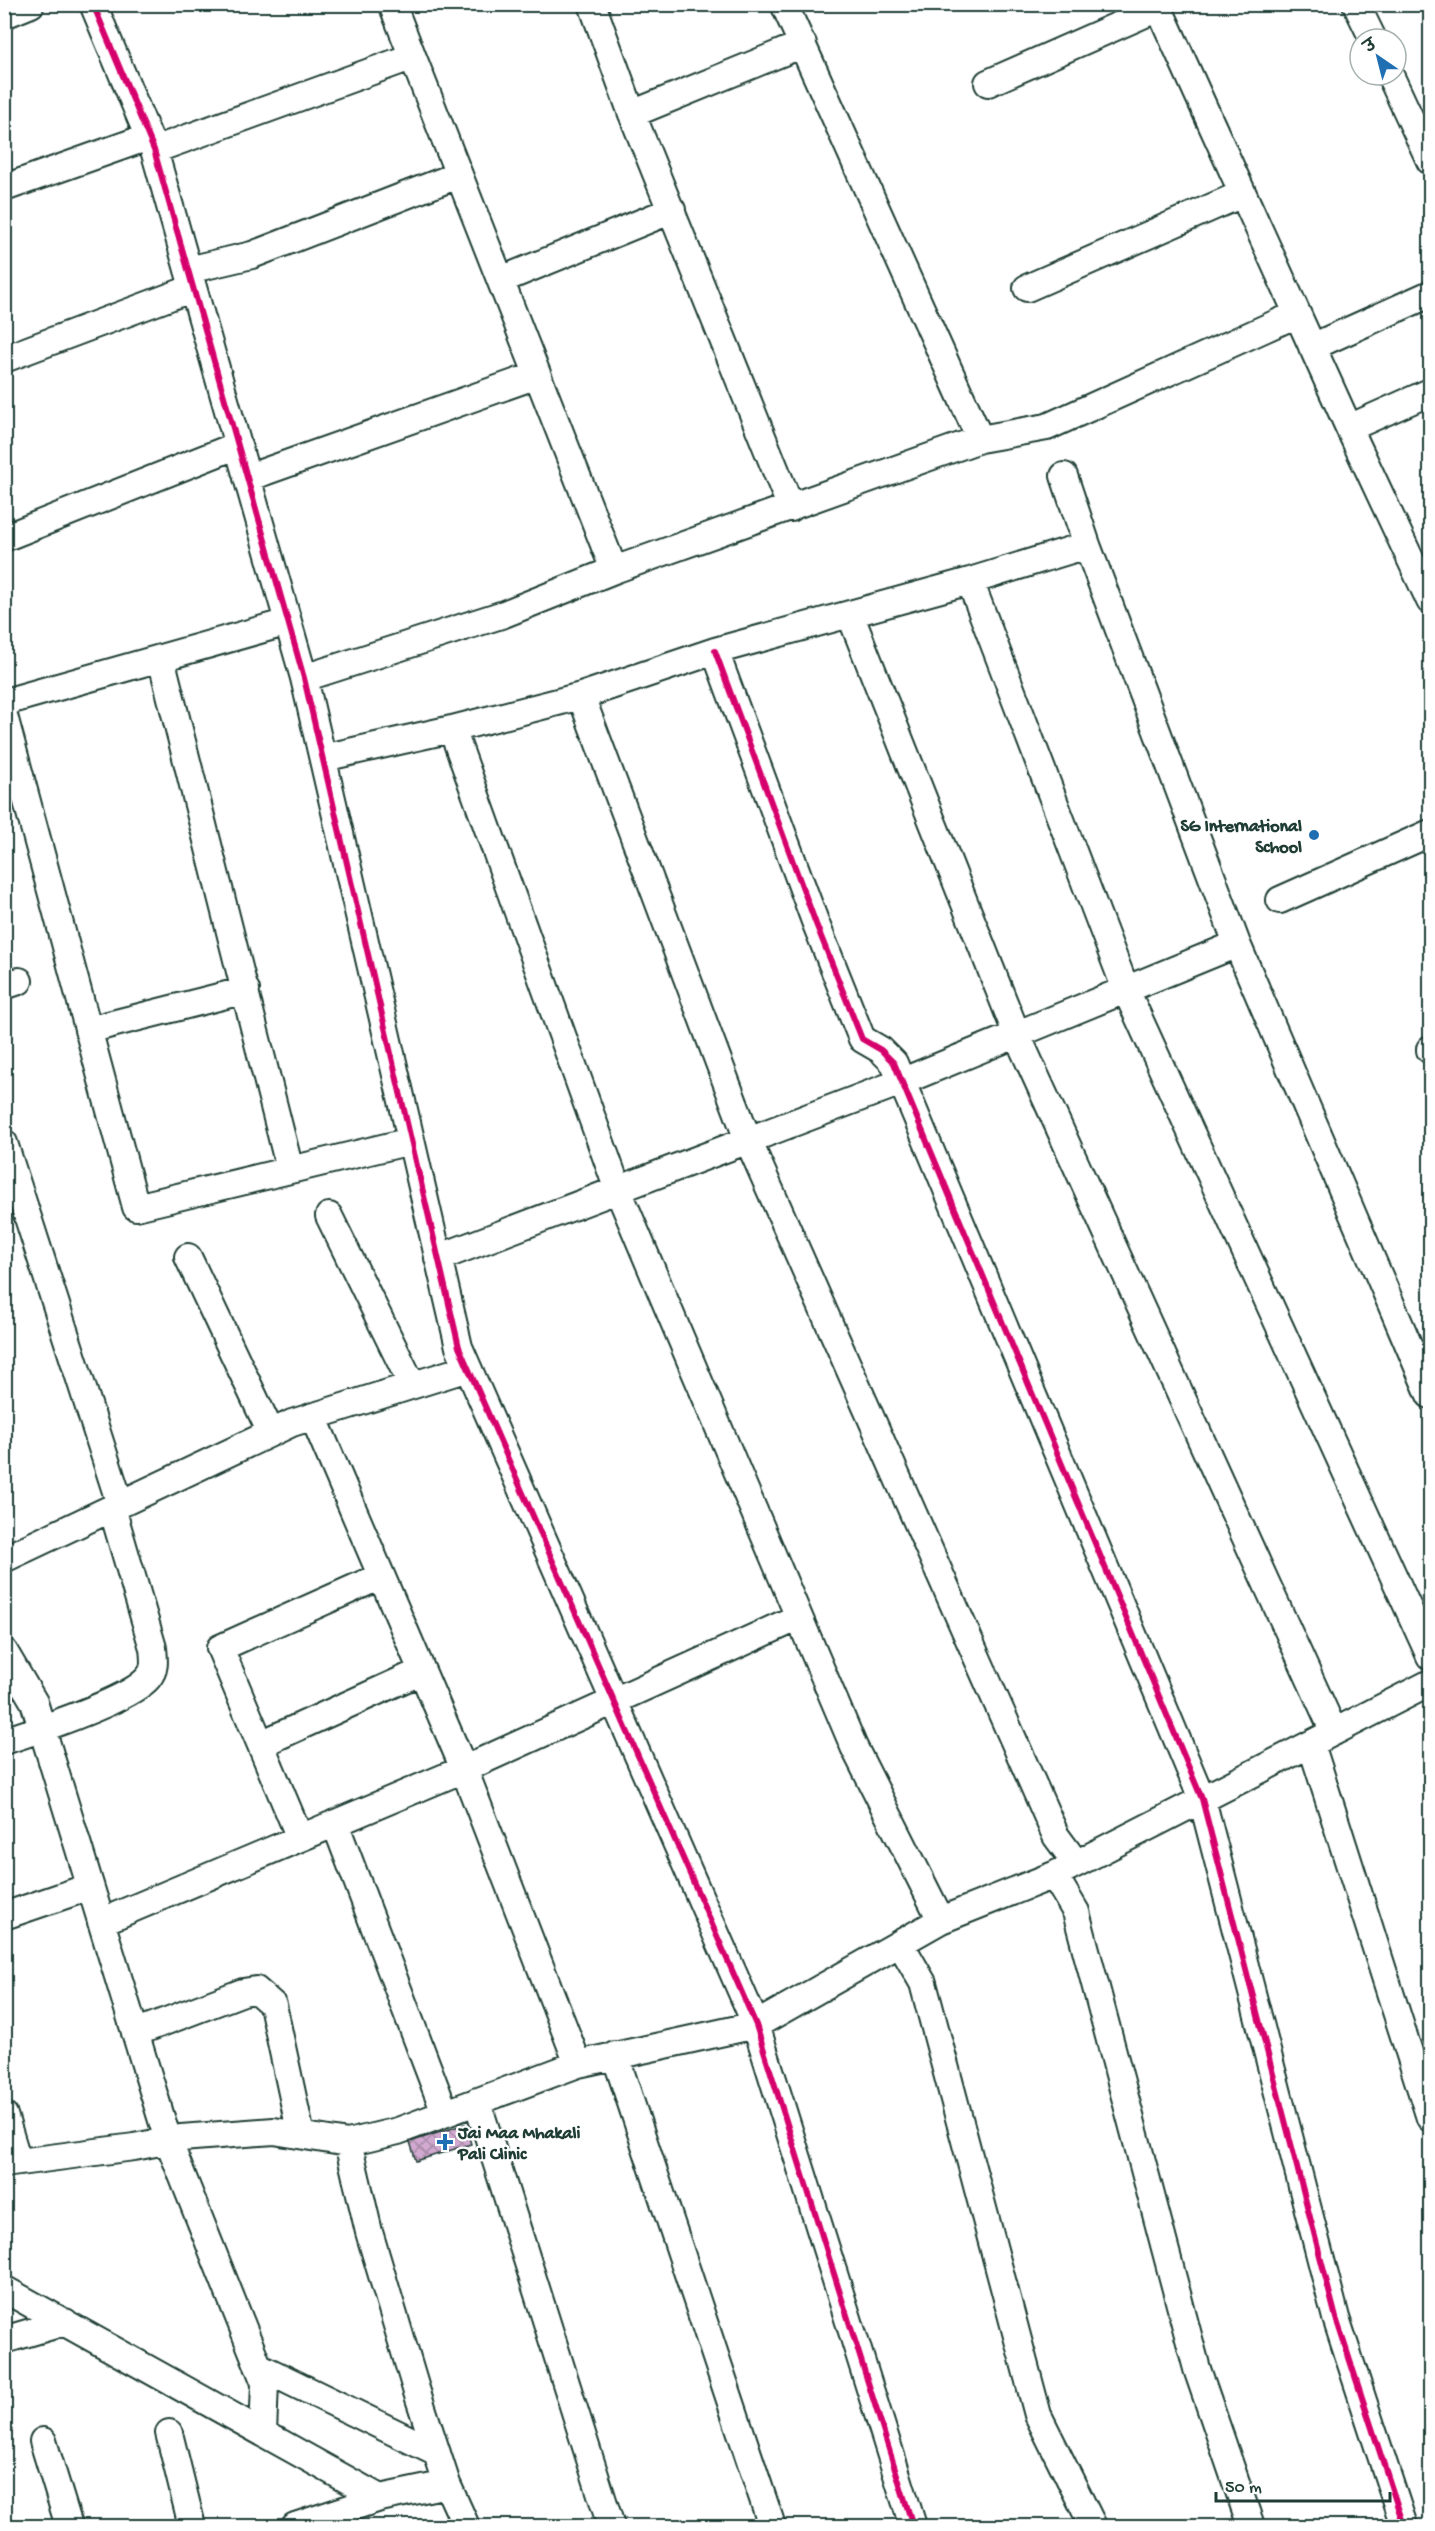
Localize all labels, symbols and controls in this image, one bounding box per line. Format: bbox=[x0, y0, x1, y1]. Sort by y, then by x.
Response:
north arrow bbox=[1348, 27, 1408, 87]
text: उ bbox=[1360, 36, 1382, 60]
place label: SG International School bbox=[1181, 817, 1302, 859]
marker: SG International School bbox=[1307, 828, 1321, 842]
place label: Jai Maa Mhakali Pali Clinic bbox=[457, 2124, 581, 2166]
marker: Jai Maa Mhakali Pali Clinic bbox=[436, 2133, 454, 2151]
scale bar bbox=[1216, 2465, 1390, 2503]
text: 50 m bbox=[1225, 2478, 1262, 2499]

